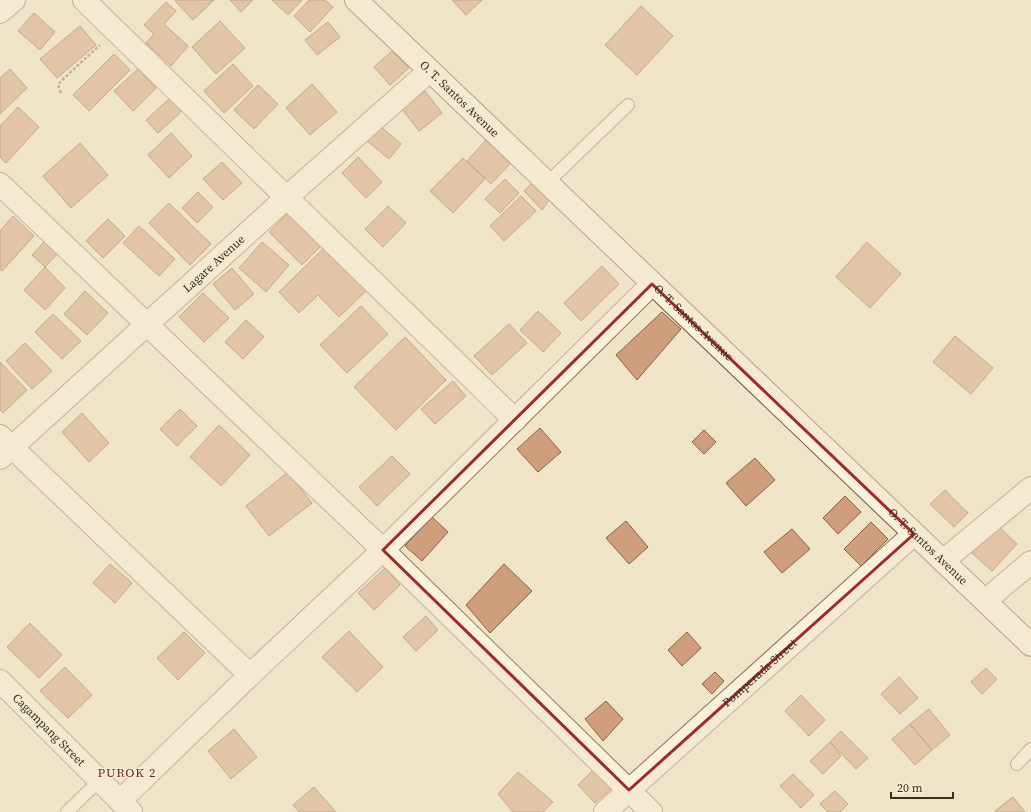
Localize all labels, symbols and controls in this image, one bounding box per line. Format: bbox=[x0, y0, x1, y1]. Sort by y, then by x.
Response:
street label: O. T. Santos Avenue bbox=[416, 57, 503, 141]
street label: Lagare Avenue bbox=[179, 231, 248, 296]
street label: O. T. Santos Avenue bbox=[650, 281, 737, 364]
street label: O. T. Santos Avenue bbox=[885, 505, 971, 588]
street label: Pomperada Street bbox=[719, 635, 800, 711]
street label: Cagampang Street bbox=[9, 690, 89, 770]
district label: PUROK 2 bbox=[98, 764, 156, 781]
scale bar bbox=[891, 774, 953, 800]
text: 20 m bbox=[897, 780, 923, 796]

